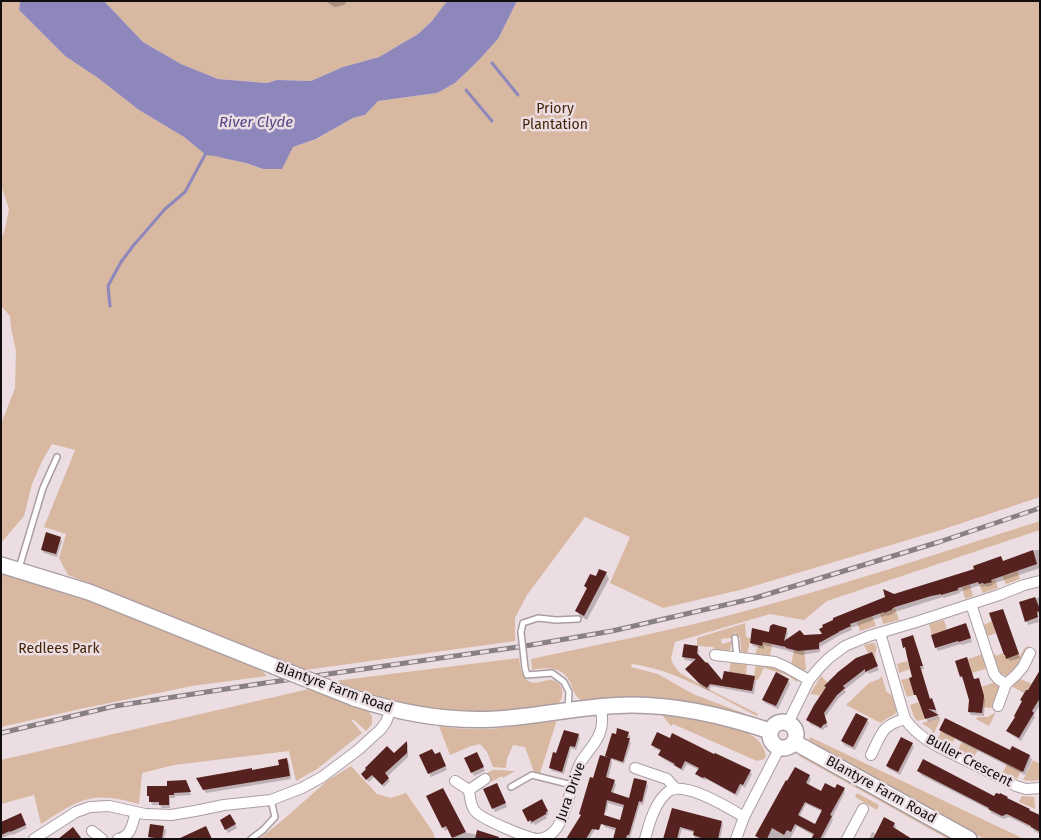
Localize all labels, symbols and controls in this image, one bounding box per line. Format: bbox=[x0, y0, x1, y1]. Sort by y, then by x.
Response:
park label: Priory Plantation bbox=[522, 101, 588, 134]
water label: River Clyde bbox=[219, 114, 293, 132]
park label: Redlees Park bbox=[18, 641, 100, 657]
street label: Blantyre Farm Road bbox=[273, 659, 395, 717]
street label: Buller Crescent bbox=[923, 731, 1015, 791]
street label: Blantyre Farm Road bbox=[823, 753, 939, 827]
street label: Jura Drive bbox=[553, 760, 589, 824]

